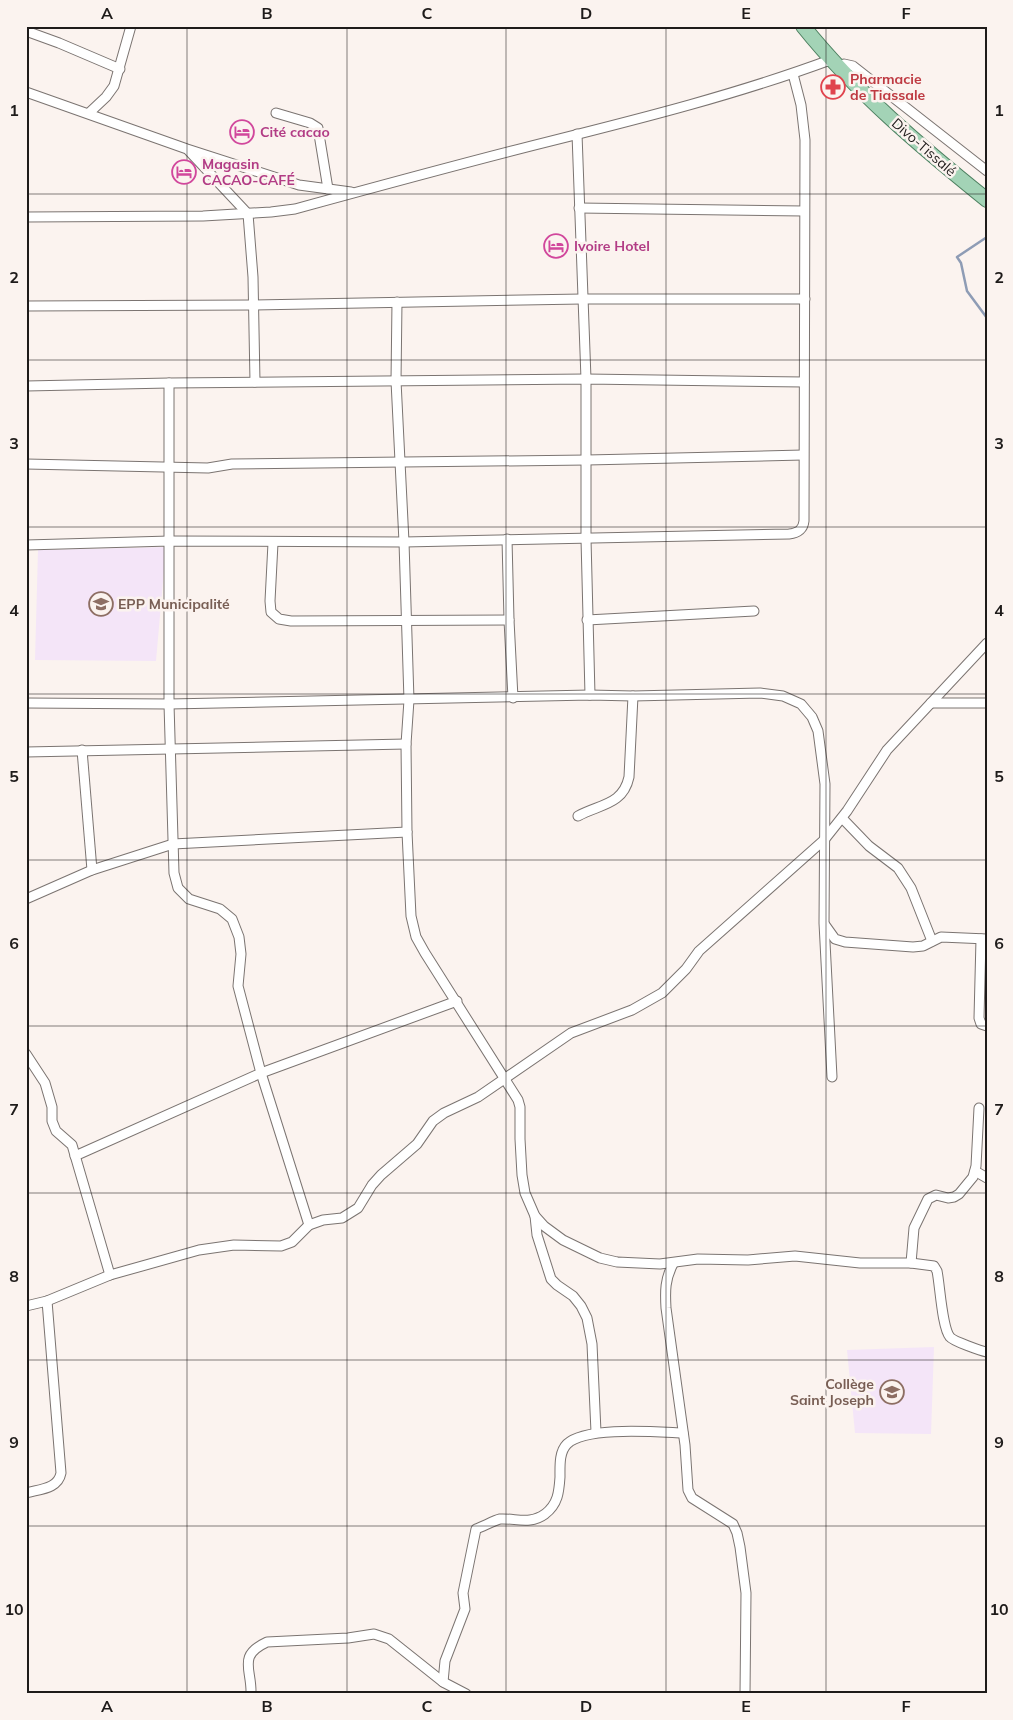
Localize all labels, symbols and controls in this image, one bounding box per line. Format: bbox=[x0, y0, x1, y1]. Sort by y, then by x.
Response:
text: A bbox=[101, 3, 113, 23]
text: B bbox=[261, 3, 273, 23]
text: C bbox=[422, 3, 433, 23]
text: D bbox=[580, 3, 592, 23]
text: E bbox=[741, 3, 751, 23]
text: F bbox=[901, 3, 911, 23]
place label: Pharmacie de Tiassale bbox=[850, 70, 926, 104]
pharmacy icon: Pharmacie de Tiassale bbox=[820, 74, 846, 100]
text: 1 bbox=[9, 100, 19, 120]
text: 1 bbox=[994, 100, 1004, 120]
street label: Divo-Tissalé bbox=[888, 114, 960, 180]
hotel icon: Cité cacao bbox=[229, 119, 255, 145]
place label: Cité cacao bbox=[260, 123, 330, 141]
place label: Magasin CACAO-CAFÉ bbox=[202, 155, 295, 189]
hotel icon: Magasin CACAO-CAFÉ bbox=[171, 159, 197, 185]
hotel icon: Ivoire Hotel bbox=[543, 233, 569, 259]
place label: Ivoire Hotel bbox=[574, 237, 650, 255]
text: 2 bbox=[9, 267, 19, 287]
text: 2 bbox=[994, 267, 1004, 287]
text: 3 bbox=[9, 433, 19, 453]
text: 3 bbox=[994, 433, 1004, 453]
school or university icon: EPP Municipalité bbox=[88, 591, 114, 617]
place label: EPP Municipalité bbox=[118, 595, 230, 613]
text: 4 bbox=[9, 600, 19, 620]
text: 4 bbox=[994, 600, 1004, 620]
text: 5 bbox=[9, 766, 19, 786]
text: 5 bbox=[994, 766, 1004, 786]
text: 6 bbox=[9, 933, 19, 953]
text: 6 bbox=[994, 933, 1004, 953]
text: 7 bbox=[9, 1099, 19, 1119]
text: 7 bbox=[994, 1099, 1004, 1119]
text: 8 bbox=[9, 1266, 19, 1286]
text: 8 bbox=[994, 1266, 1004, 1286]
place label: Collège Saint Joseph bbox=[790, 1375, 874, 1409]
school or university icon: Collège Saint Joseph bbox=[879, 1379, 905, 1405]
text: 9 bbox=[9, 1432, 19, 1452]
text: 9 bbox=[994, 1432, 1004, 1452]
text: 10 bbox=[4, 1599, 24, 1619]
text: 10 bbox=[989, 1599, 1009, 1619]
text: A bbox=[101, 1696, 113, 1716]
text: B bbox=[261, 1696, 273, 1716]
text: C bbox=[422, 1696, 433, 1716]
text: D bbox=[580, 1696, 592, 1716]
text: E bbox=[741, 1696, 751, 1716]
text: F bbox=[901, 1696, 911, 1716]

